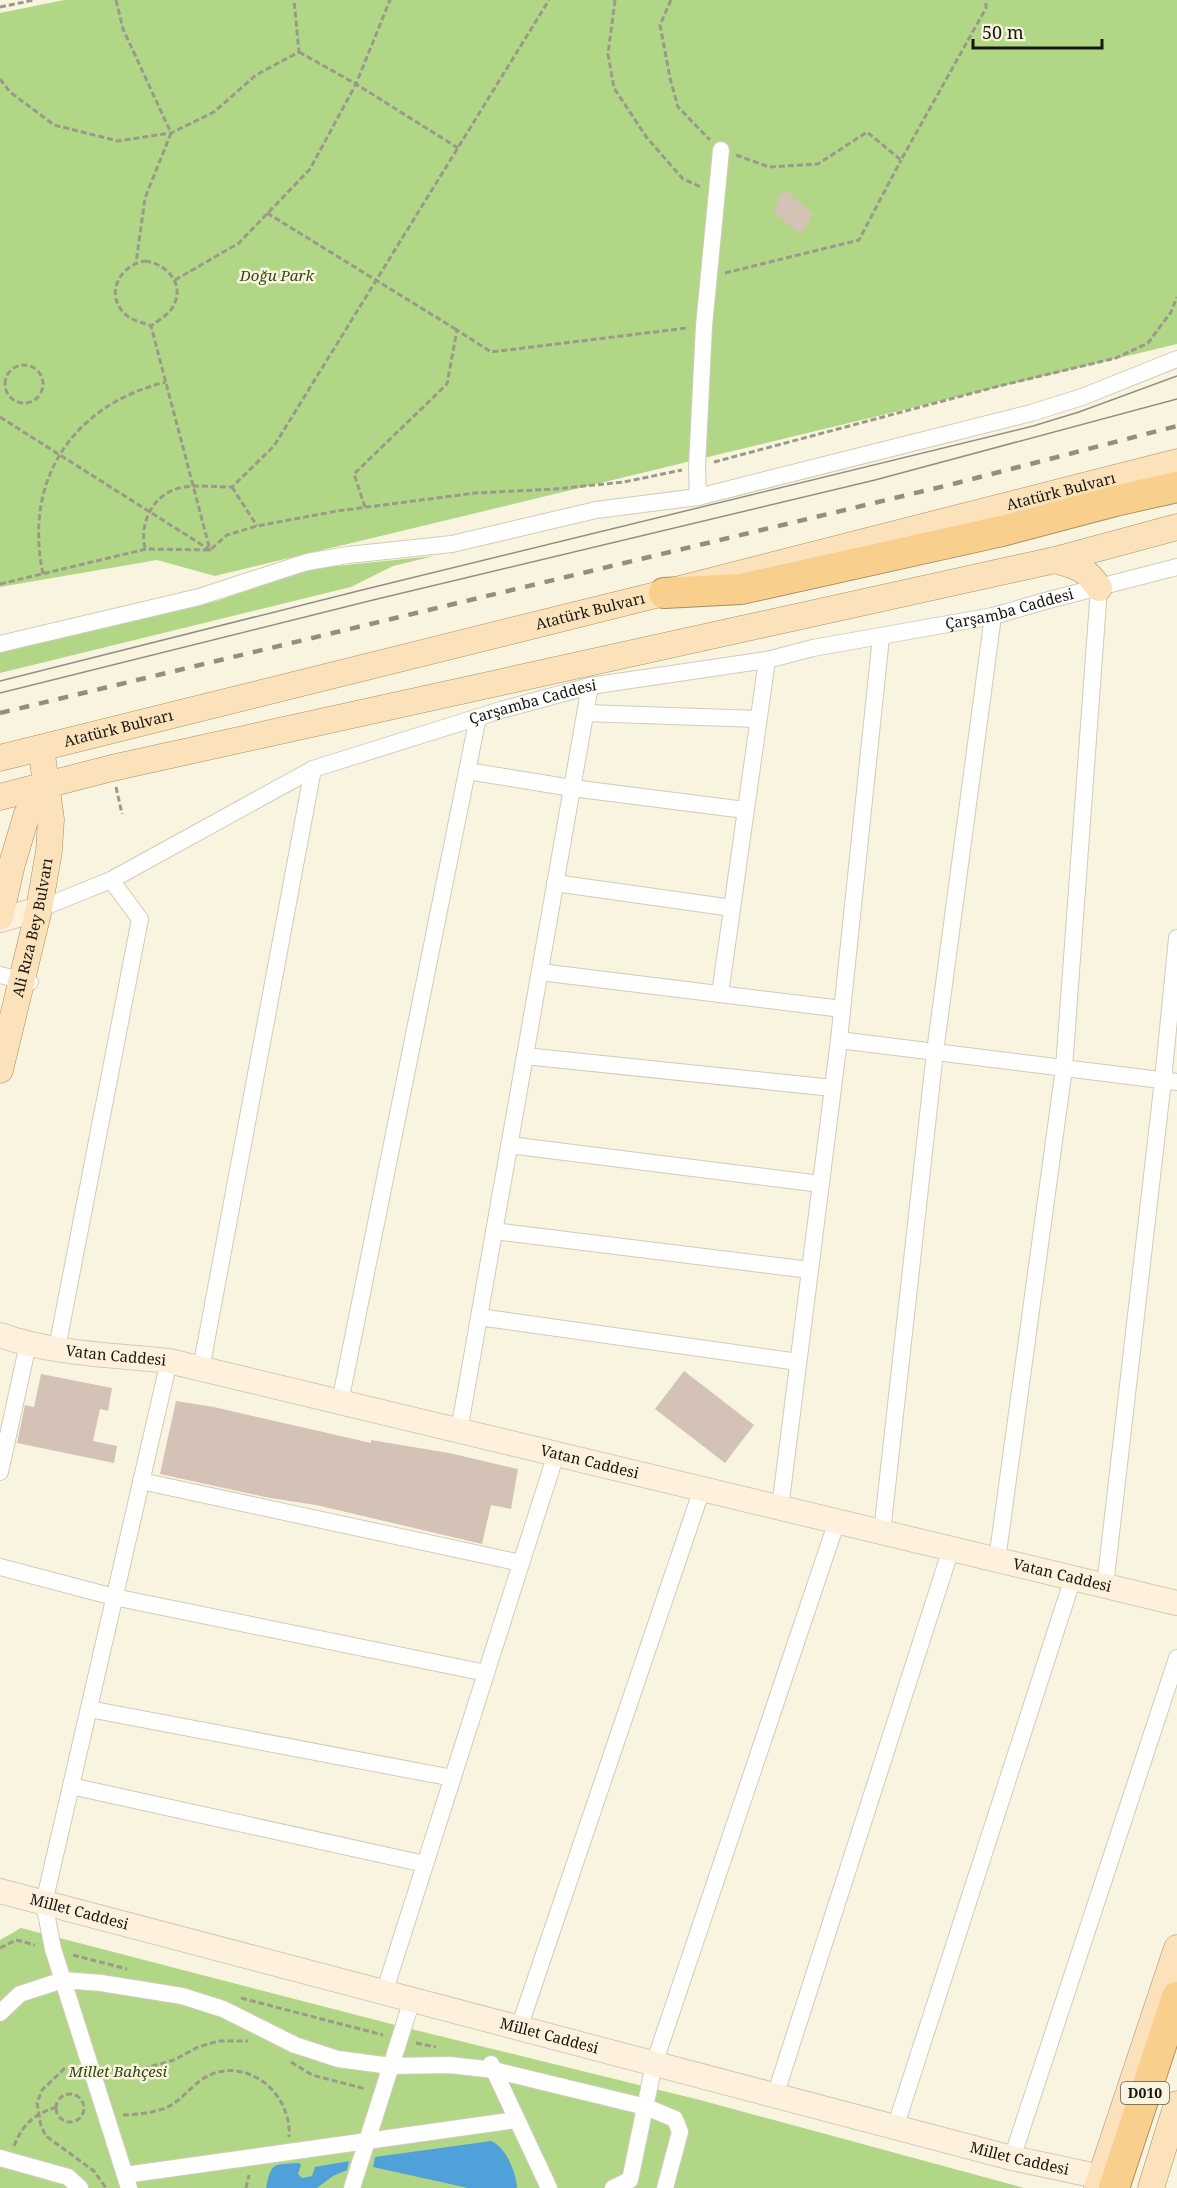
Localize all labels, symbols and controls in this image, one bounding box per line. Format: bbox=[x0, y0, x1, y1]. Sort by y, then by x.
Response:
scale bar bbox=[973, 12, 1102, 50]
text: 50 m bbox=[982, 20, 1024, 44]
park label: Doğu Park bbox=[239, 265, 315, 285]
street label: Atatürk Bulvarı bbox=[1004, 467, 1118, 514]
street label: Çarşamba Caddesi bbox=[944, 583, 1076, 633]
street label: Atatürk Bulvarı bbox=[533, 587, 647, 634]
street label: Çarşamba Caddesi bbox=[466, 674, 598, 728]
street label: Atatürk Bulvarı bbox=[61, 704, 175, 751]
street label: Ali Rıza Bey Bulvarı bbox=[7, 856, 57, 999]
street label: Vatan Caddesi bbox=[64, 1340, 167, 1370]
street label: Vatan Caddesi bbox=[538, 1440, 641, 1483]
street label: Vatan Caddesi bbox=[1011, 1553, 1114, 1596]
street label: Millet Caddesi bbox=[28, 1888, 131, 1934]
street label: Millet Caddesi bbox=[498, 2012, 601, 2058]
park label: Millet Bahçesi bbox=[68, 2061, 168, 2081]
road number: D010 bbox=[1121, 2082, 1169, 2104]
street label: Millet Caddesi bbox=[968, 2136, 1071, 2179]

